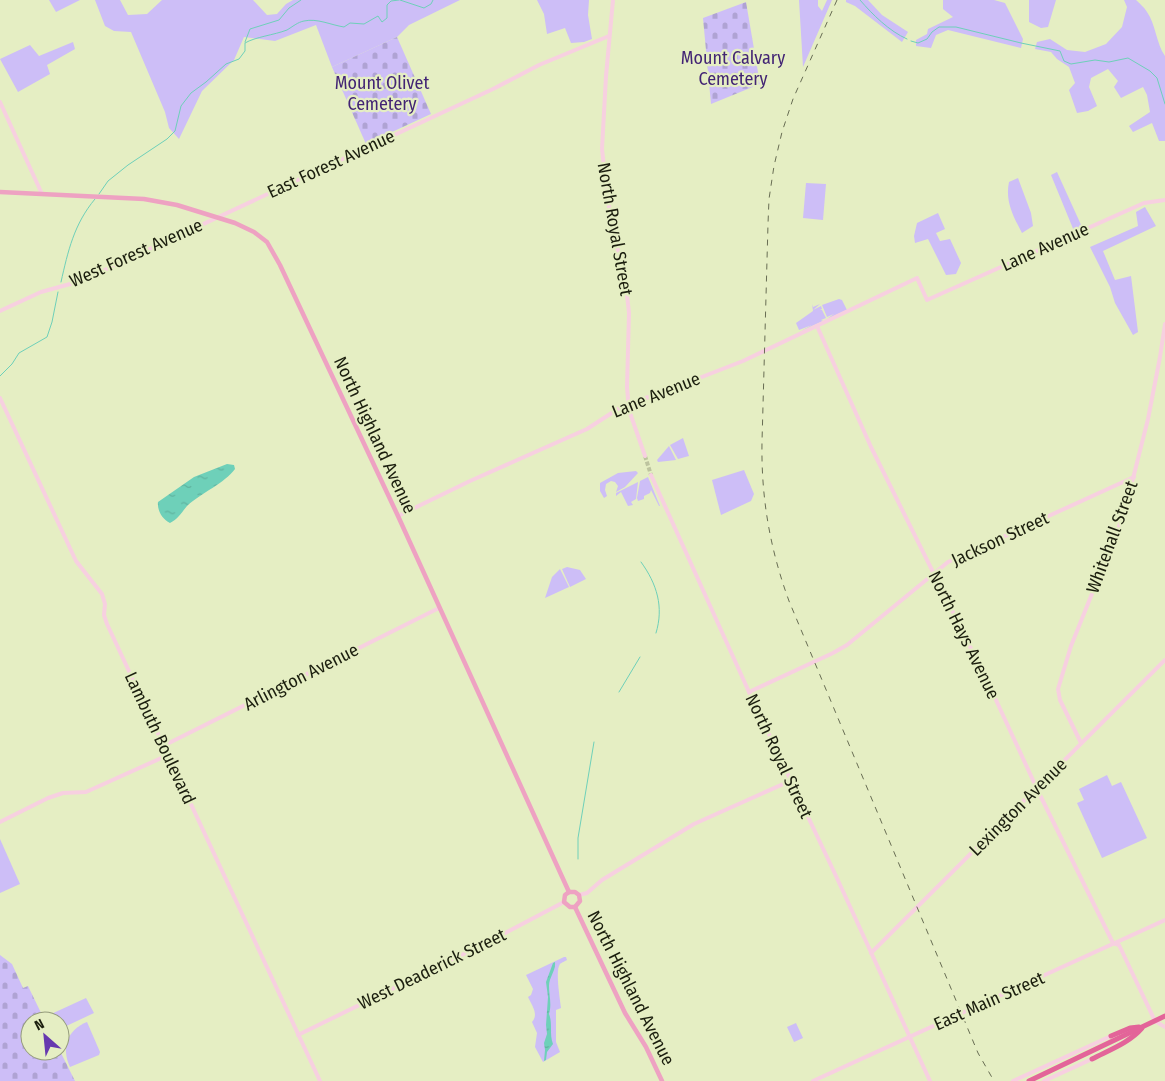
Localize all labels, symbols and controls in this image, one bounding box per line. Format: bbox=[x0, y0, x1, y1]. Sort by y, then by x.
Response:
park label: Mount Calvary Cemetery bbox=[681, 47, 785, 90]
park label: Mount Olivet Cemetery bbox=[335, 72, 429, 115]
street label: East Forest Avenue bbox=[264, 125, 398, 203]
street label: North Royal Street bbox=[592, 161, 638, 297]
street label: West Forest Avenue bbox=[66, 214, 206, 292]
street label: Lane Avenue bbox=[998, 218, 1092, 276]
street label: North Highland Avenue bbox=[329, 353, 421, 517]
street label: Lane Avenue bbox=[609, 367, 703, 423]
street label: Whitehall Street bbox=[1081, 478, 1143, 596]
street label: Jackson Street bbox=[948, 507, 1052, 571]
street label: North Hays Avenue bbox=[924, 567, 1005, 703]
street label: Arlington Avenue bbox=[240, 639, 362, 715]
street label: Lambuth Boulevard bbox=[120, 668, 200, 808]
street label: North Royal Street bbox=[741, 690, 818, 822]
street label: Lexington Avenue bbox=[964, 753, 1072, 861]
street label: North Highland Avenue bbox=[582, 907, 680, 1069]
street label: West Deaderick Street bbox=[354, 924, 510, 1014]
street label: East Main Street bbox=[930, 967, 1048, 1035]
north arrow bbox=[20, 1011, 70, 1061]
text: N bbox=[32, 1015, 47, 1034]

